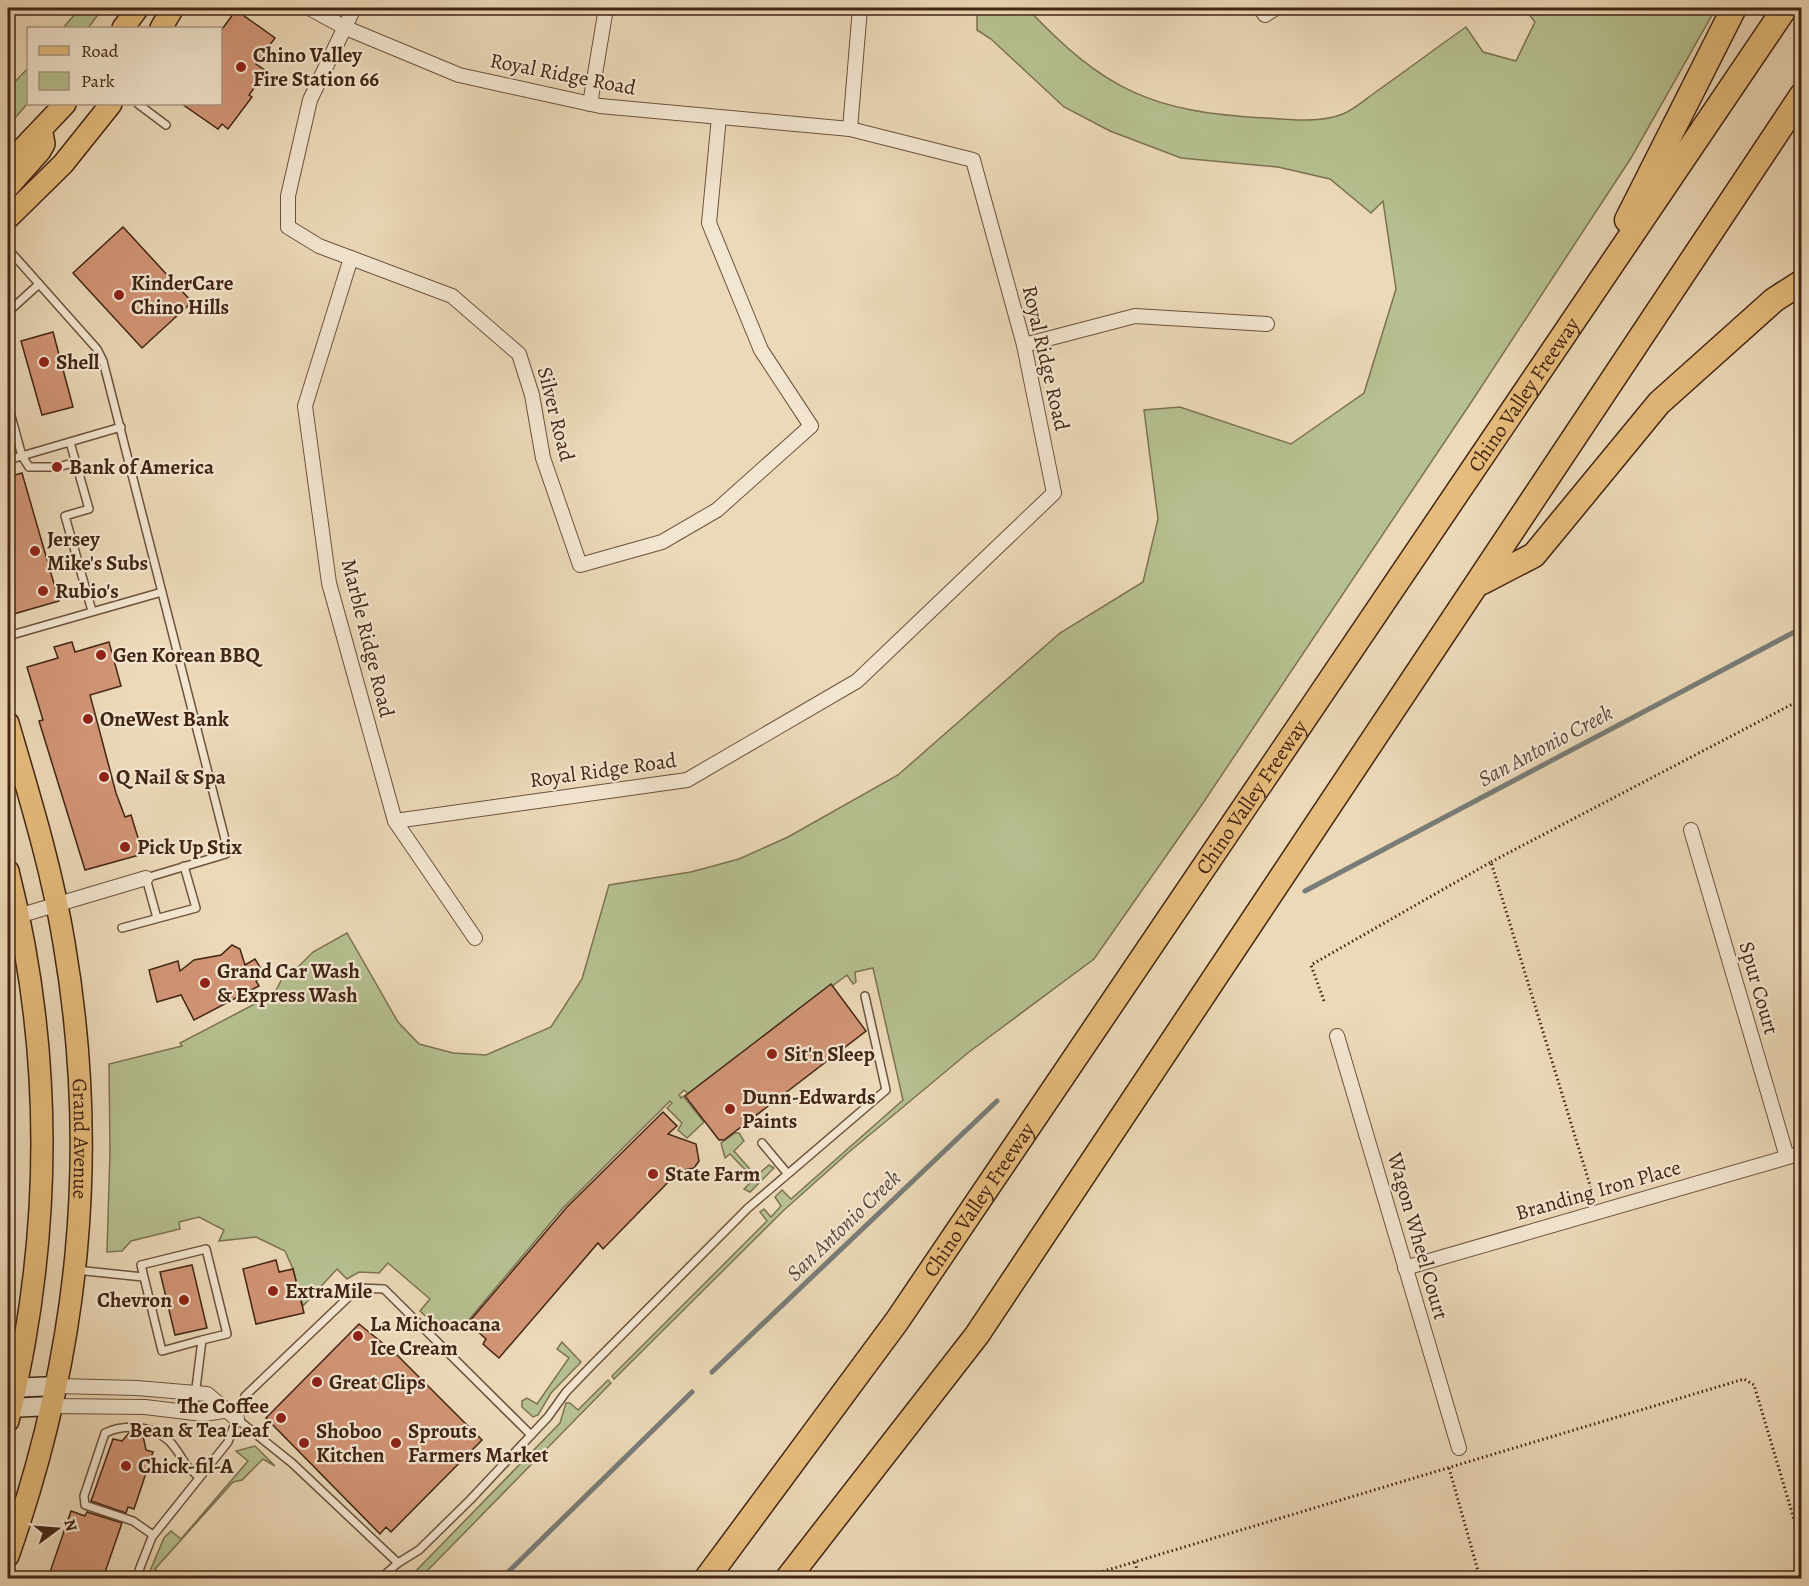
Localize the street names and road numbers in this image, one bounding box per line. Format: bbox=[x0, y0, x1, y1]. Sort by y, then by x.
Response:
street label: Royal Ridge Road bbox=[488, 46, 639, 102]
street label: Royal Ridge Road bbox=[1016, 283, 1076, 434]
street label: Chino Valley Freeway bbox=[1461, 311, 1586, 477]
street label: Silver Road bbox=[531, 364, 581, 465]
street label: Marble Ridge Road bbox=[335, 556, 401, 721]
street label: Chino Valley Freeway bbox=[1189, 714, 1314, 880]
street label: Royal Ridge Road bbox=[528, 746, 679, 794]
street label: Spur Court bbox=[1732, 938, 1786, 1038]
street label: Grand Avenue bbox=[65, 1078, 95, 1200]
street label: Chino Valley Freeway bbox=[917, 1116, 1042, 1283]
street label: Wagon Wheel Court bbox=[1380, 1148, 1455, 1323]
street label: Branding Iron Place bbox=[1512, 1153, 1684, 1227]

